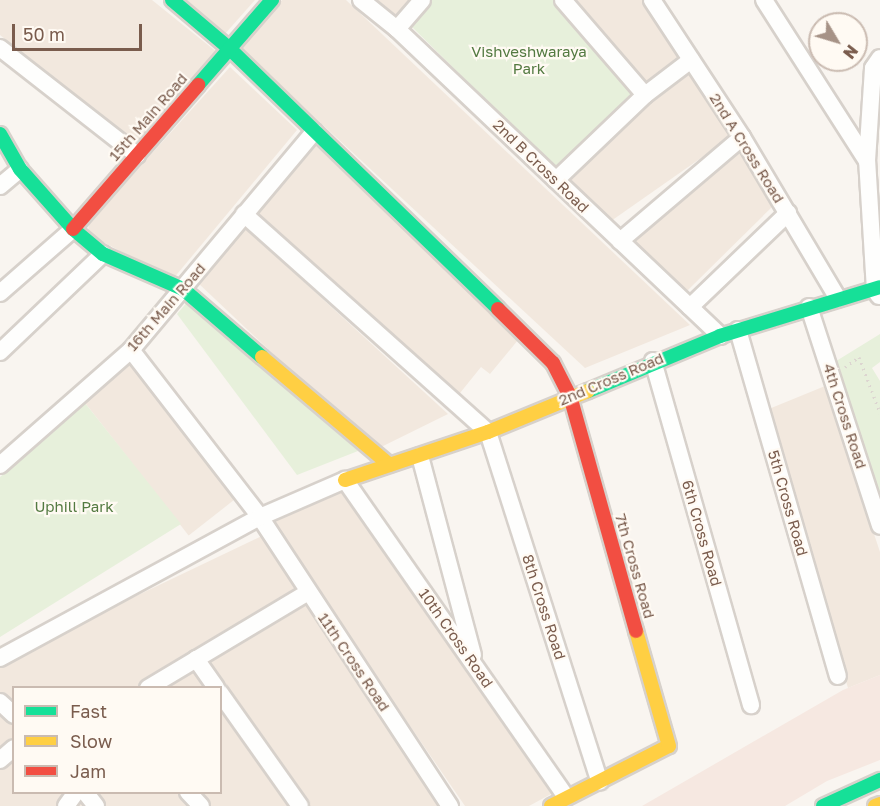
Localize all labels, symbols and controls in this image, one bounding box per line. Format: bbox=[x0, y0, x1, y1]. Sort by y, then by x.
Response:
scale bar bbox=[15, 12, 146, 50]
north arrow bbox=[808, 12, 868, 72]
text: 50 m bbox=[23, 23, 65, 45]
text: N bbox=[839, 41, 862, 63]
park label: Vishveshwaraya Park bbox=[471, 42, 587, 77]
street label: 15th Main Road bbox=[105, 70, 191, 164]
street label: 2nd A Cross Road bbox=[706, 90, 788, 206]
street label: 2nd B Cross Road bbox=[489, 116, 593, 216]
street label: 16th Main Road bbox=[123, 259, 209, 355]
street label: 2nd Cross Road bbox=[556, 349, 666, 409]
street label: 4th Cross Road bbox=[820, 361, 870, 471]
street label: 5th Cross Road bbox=[764, 448, 812, 558]
street label: 6th Cross Road bbox=[678, 478, 726, 588]
park label: Uphill Park bbox=[34, 498, 114, 516]
street label: 7th Cross Road bbox=[611, 512, 659, 620]
street label: 8th Cross Road bbox=[519, 552, 569, 662]
street label: 10th Cross Road bbox=[415, 585, 497, 691]
street label: 11th Cross Road bbox=[314, 609, 394, 715]
legend bbox=[12, 686, 222, 794]
text: Fast bbox=[70, 700, 107, 722]
text: Slow bbox=[70, 730, 112, 752]
text: Jam bbox=[70, 760, 106, 782]

